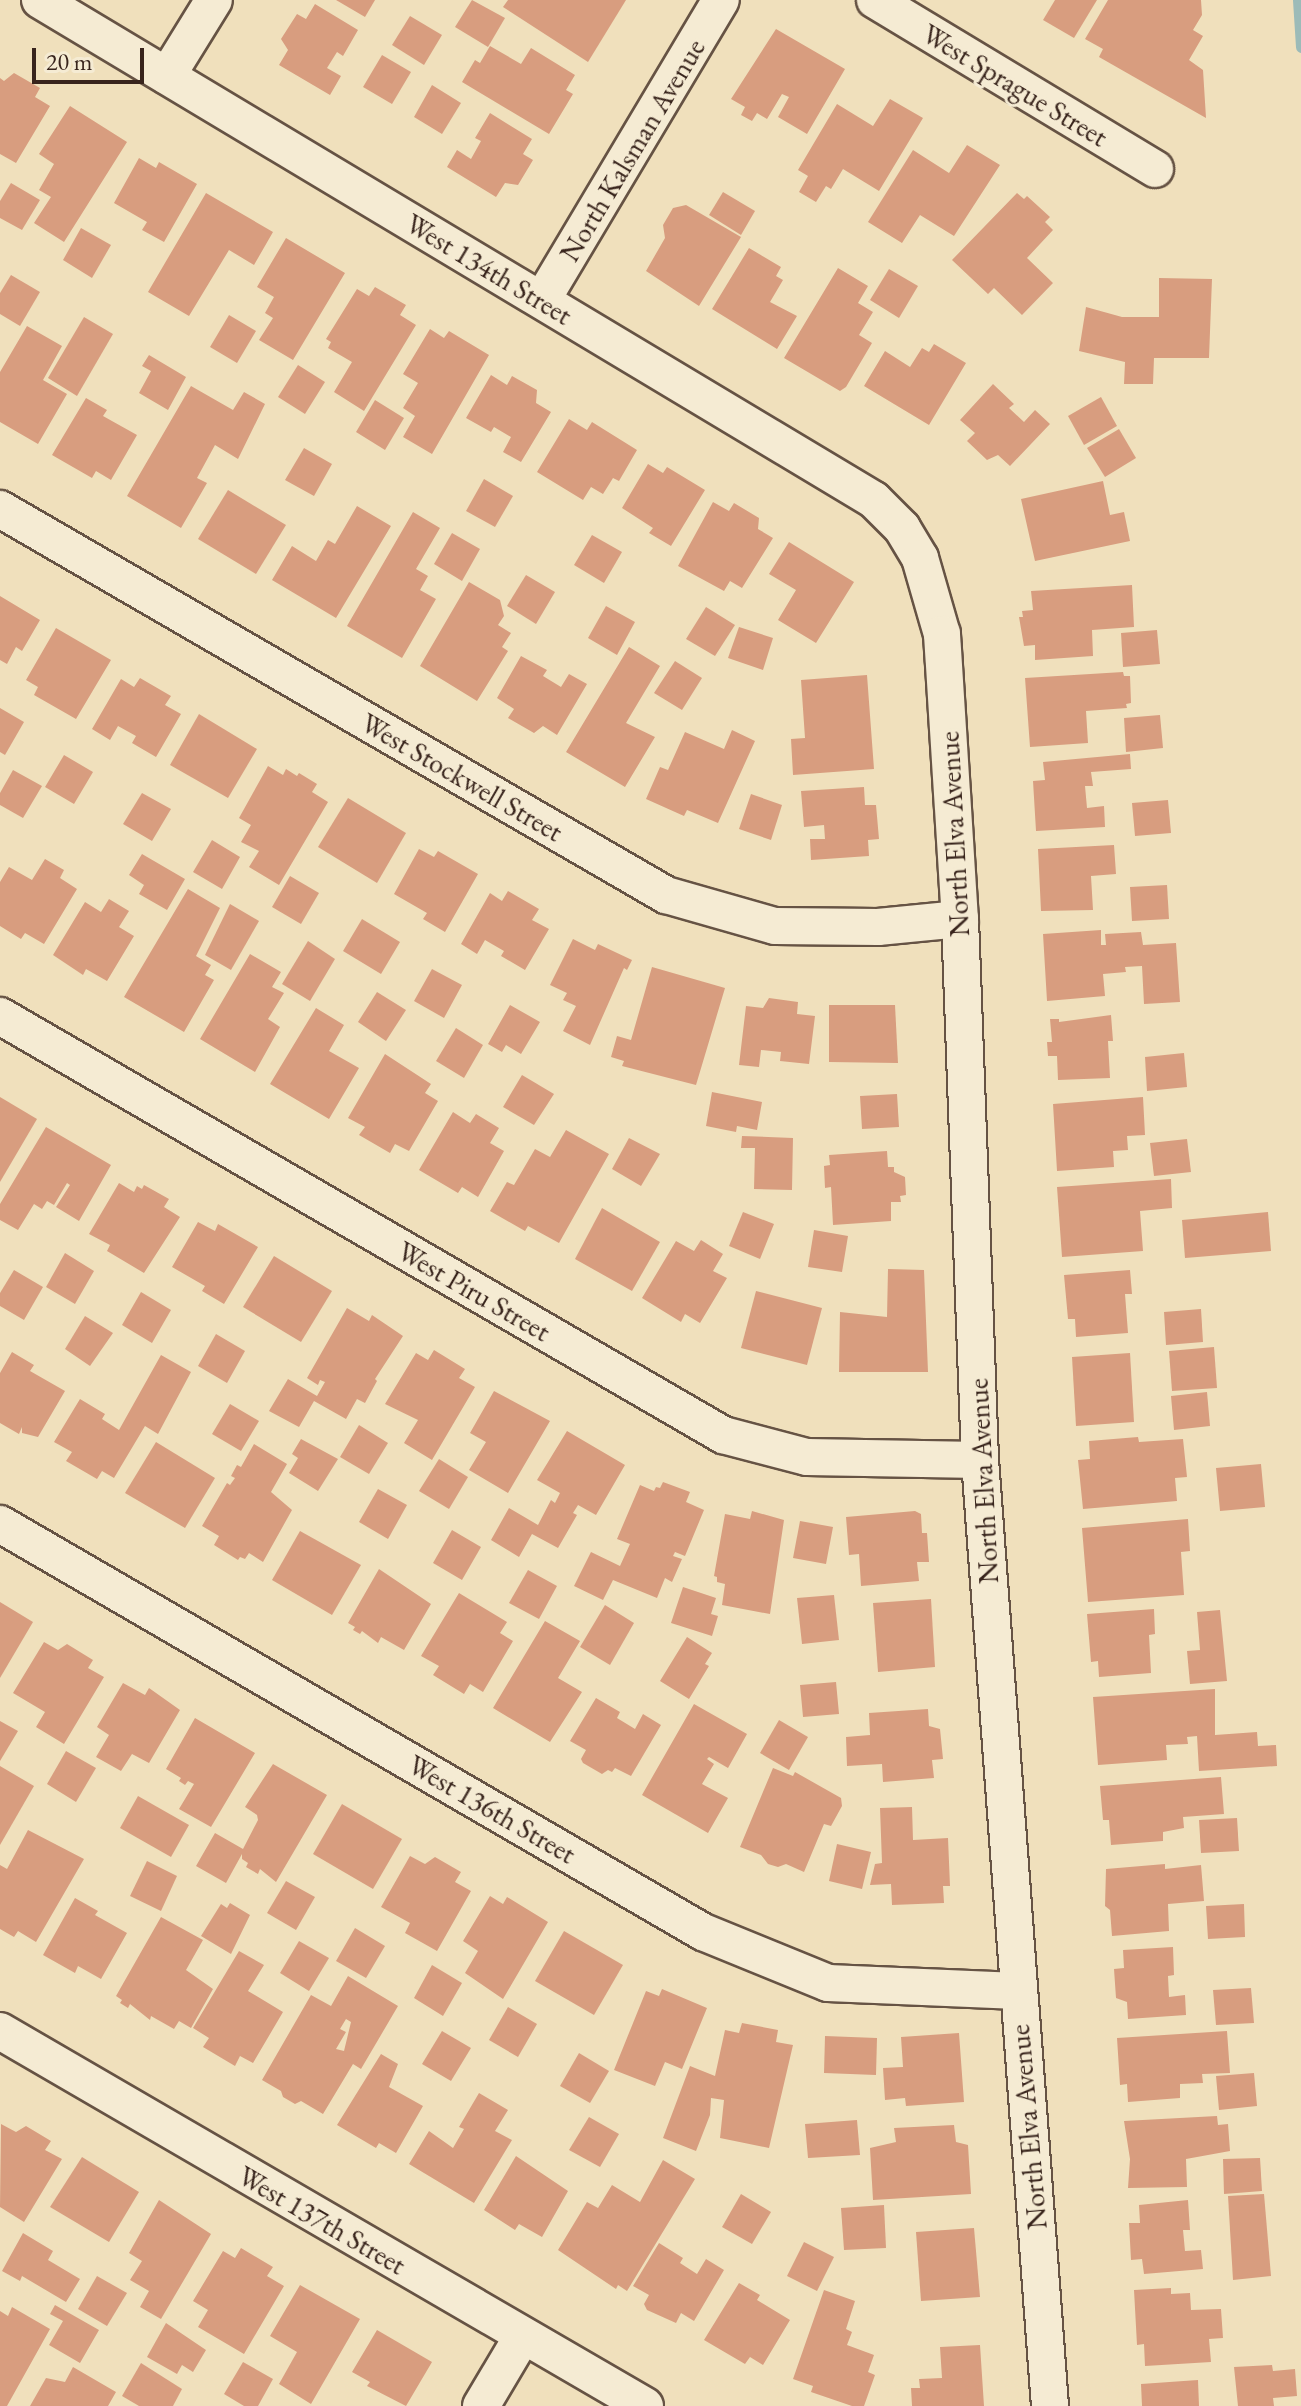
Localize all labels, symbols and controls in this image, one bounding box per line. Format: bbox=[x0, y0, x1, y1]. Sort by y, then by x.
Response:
street label: West Sprague Street bbox=[916, 16, 1114, 154]
scale bar bbox=[36, 32, 148, 82]
street label: North Kalsman Avenue bbox=[552, 33, 712, 267]
text: 20 m bbox=[46, 46, 93, 77]
street label: West 134th Street bbox=[400, 206, 578, 332]
street label: West Stockwell Street bbox=[355, 706, 569, 848]
street label: North Elva Avenue bbox=[932, 730, 976, 938]
street label: West Piru Street bbox=[392, 1234, 556, 1348]
street label: North Elva Avenue bbox=[961, 1377, 1005, 1585]
street label: West 136th Street bbox=[402, 1747, 582, 1871]
street label: North Elva Avenue bbox=[1002, 2023, 1054, 2231]
street label: West 137th Street bbox=[232, 2158, 412, 2282]

